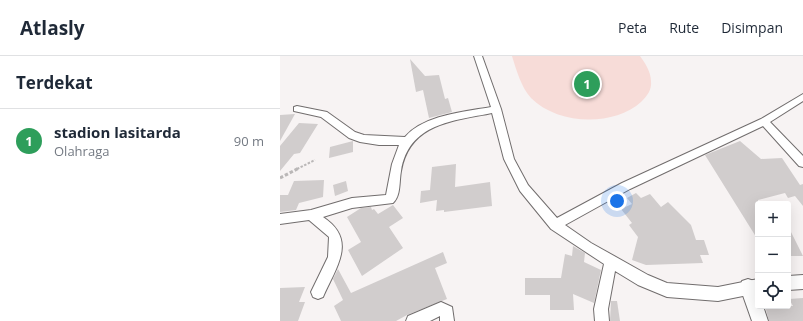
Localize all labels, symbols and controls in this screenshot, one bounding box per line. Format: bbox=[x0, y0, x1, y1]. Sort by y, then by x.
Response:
text: Atlasly bbox=[20, 15, 85, 41]
text: Peta bbox=[618, 18, 647, 37]
text: Rute bbox=[669, 18, 699, 37]
text: Disimpan bbox=[721, 18, 783, 37]
pin: 1 bbox=[574, 69, 600, 99]
text: Terdekat bbox=[16, 71, 93, 94]
text: stadion lasitarda bbox=[54, 122, 181, 142]
text: 1 bbox=[25, 132, 33, 150]
text: 90 m bbox=[234, 132, 264, 150]
text: Olahraga bbox=[54, 142, 109, 160]
your location bbox=[607, 191, 627, 211]
map controls bbox=[755, 201, 791, 309]
button: + bbox=[755, 201, 791, 237]
button: − bbox=[755, 237, 791, 273]
button: locate bbox=[755, 273, 791, 309]

